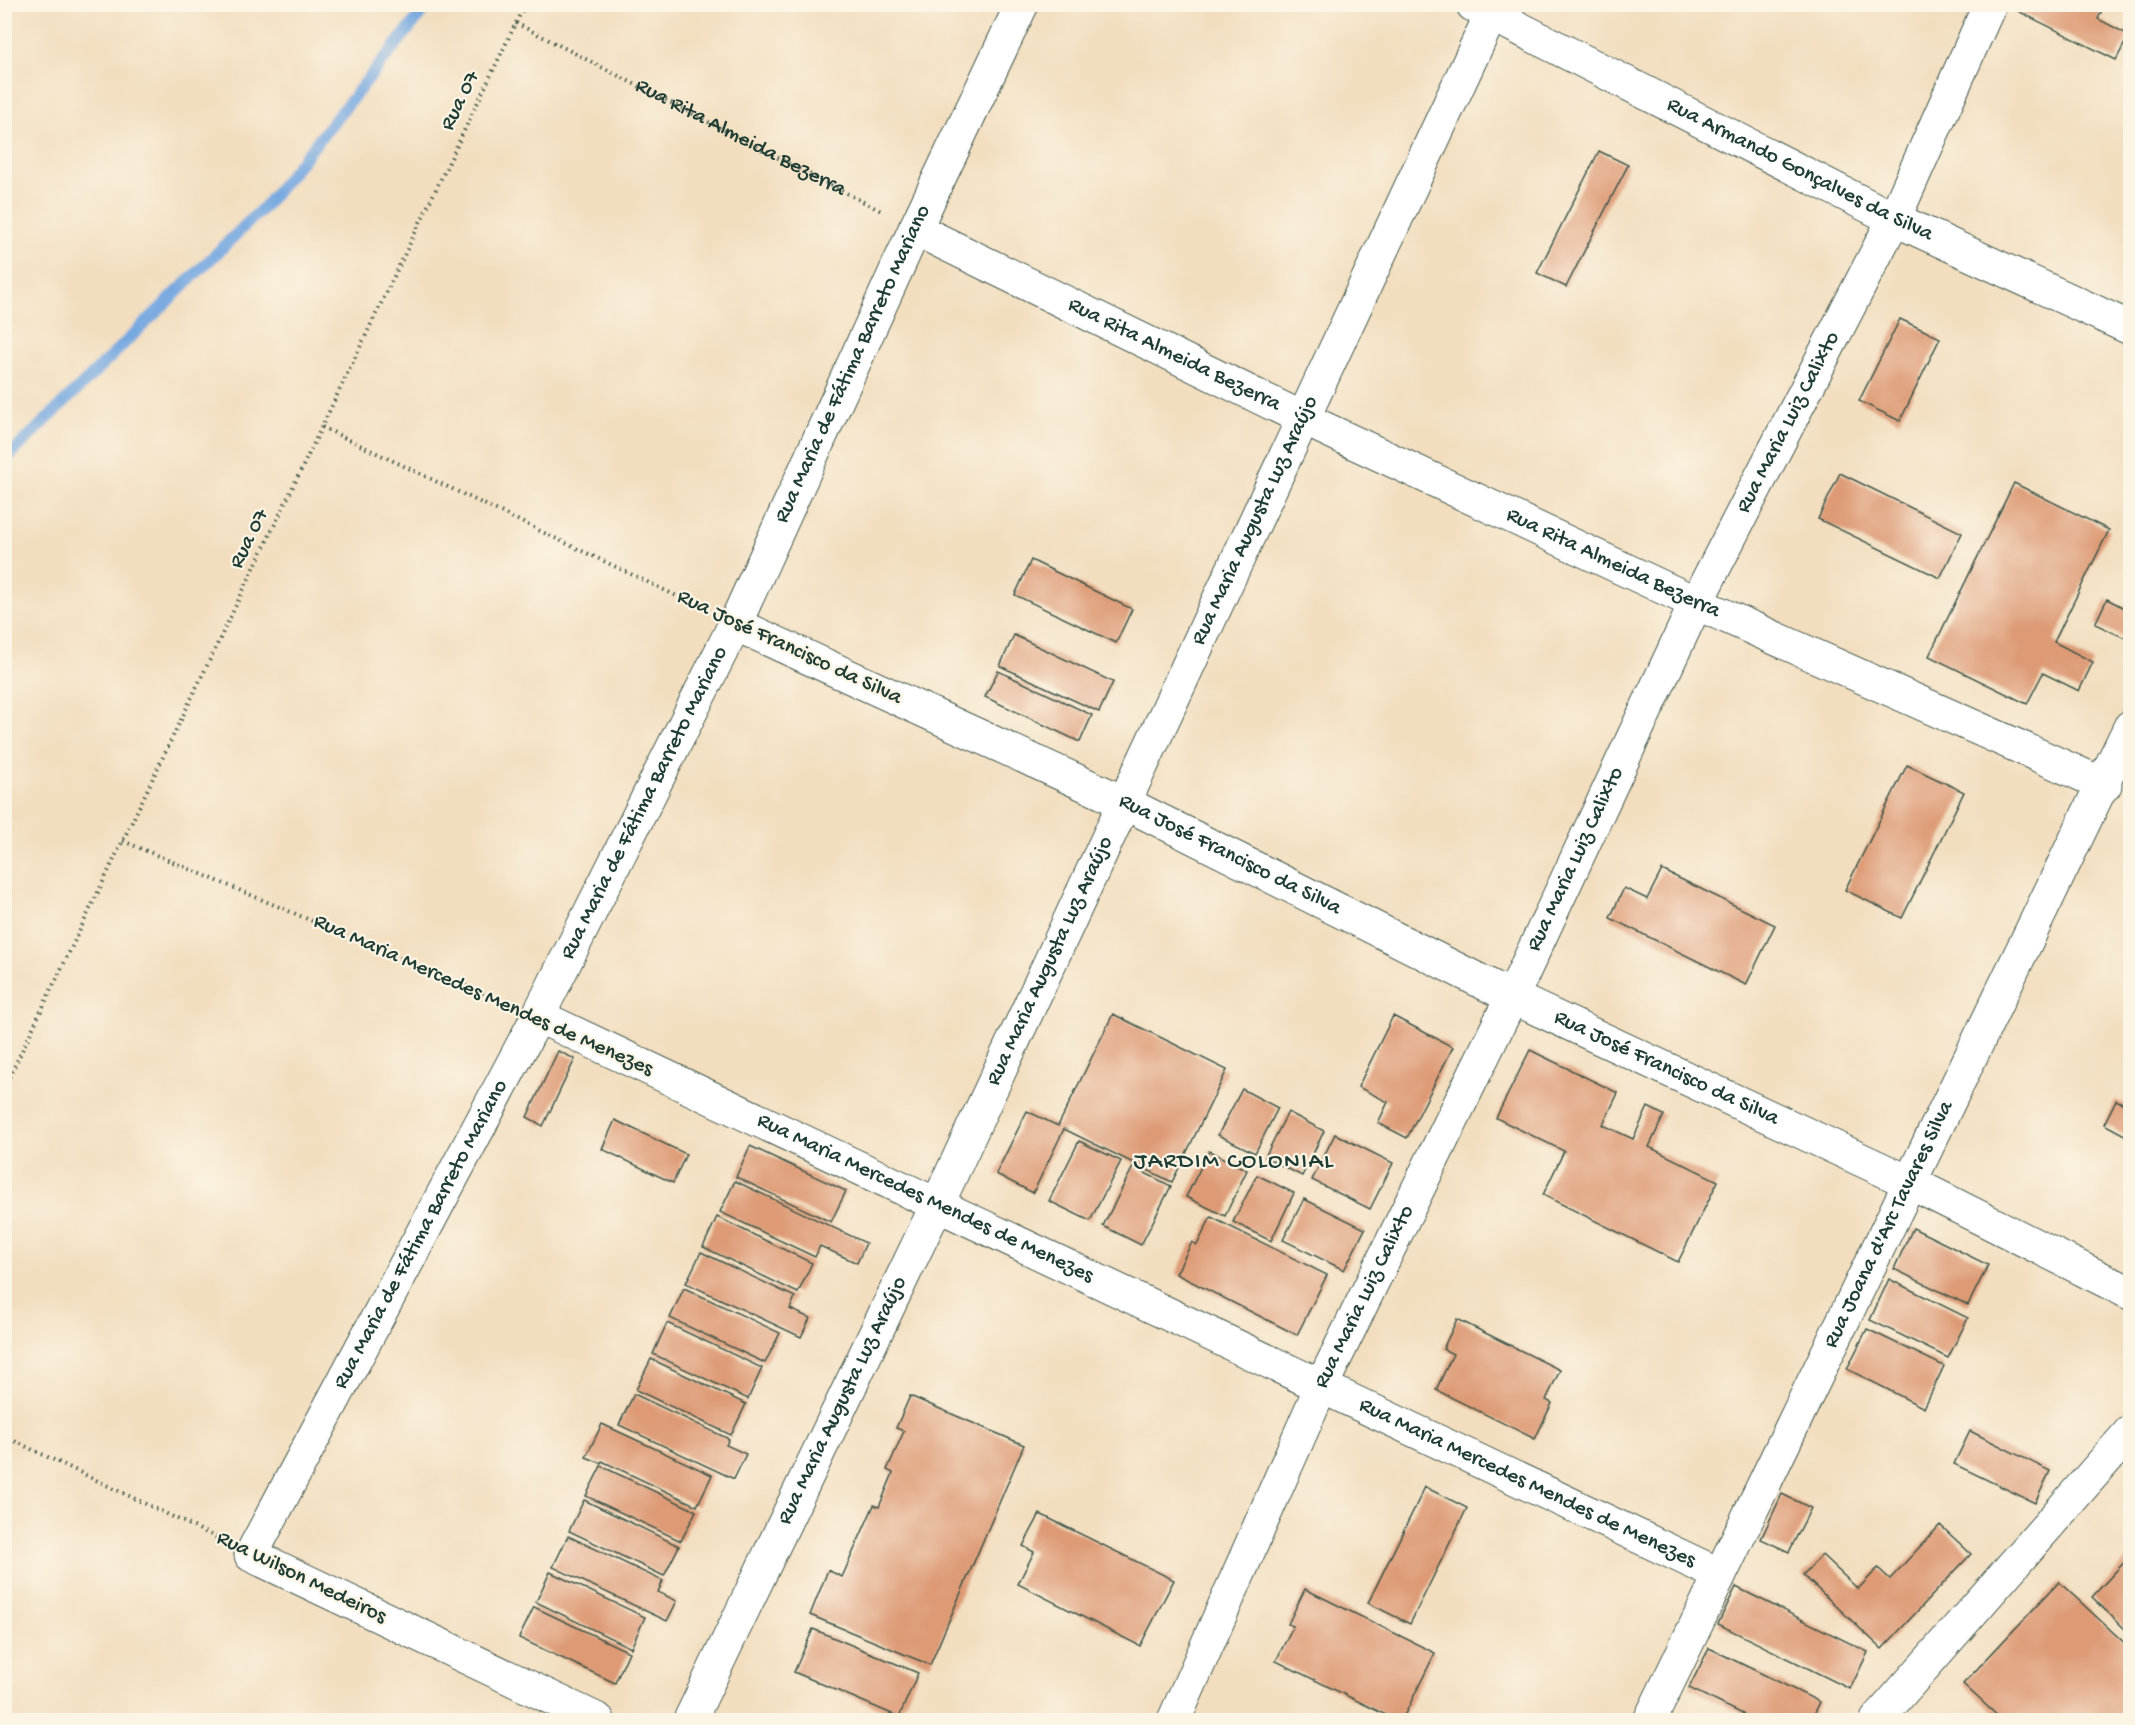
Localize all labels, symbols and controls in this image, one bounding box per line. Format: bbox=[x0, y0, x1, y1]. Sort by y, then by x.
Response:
street label: Rua 07 bbox=[435, 66, 487, 135]
street label: Rua Rita Almeida Bezerra bbox=[630, 73, 850, 204]
street label: Rua Armando Gonçalves da Silva bbox=[1662, 92, 1937, 248]
street label: Rua Maria de Fátima Barreto Mariano bbox=[770, 201, 937, 527]
street label: Rua Rita Almeida Bezerra bbox=[1063, 292, 1285, 419]
street label: Rua Maria Luiz Calixto bbox=[1731, 328, 1847, 518]
street label: Rua Maria Augusta Luz Araújo bbox=[1186, 392, 1325, 649]
street label: Rua Rita Almeida Bezerra bbox=[1502, 503, 1725, 625]
street label: Rua 07 bbox=[224, 504, 276, 573]
street label: Rua José Francisco da Silva bbox=[672, 584, 906, 712]
street label: Rua Maria de Fátima Barreto Mariano bbox=[555, 642, 734, 964]
street label: Rua Maria Luiz Calixto bbox=[1522, 763, 1630, 956]
street label: Rua José Francisco da Silva bbox=[1114, 789, 1346, 922]
street label: Rua Maria Augusta Luz Araújo bbox=[981, 833, 1120, 1090]
street label: Rua Maria Mercedes Mendes de Menezes bbox=[309, 909, 658, 1083]
street label: Rua José Francisco da Silva bbox=[1549, 1005, 1783, 1133]
street label: Rua Maria de Fátima Barreto Mariano bbox=[329, 1076, 514, 1394]
street label: Rua Joana d'Arc Tavares Silva bbox=[1819, 1096, 1960, 1353]
street label: Rua Maria Mercedes Mendes de Menezes bbox=[752, 1108, 1098, 1290]
district label: JARDIM COLONIAL bbox=[1134, 1148, 1334, 1177]
street label: Rua Maria Luiz Calixto bbox=[1309, 1201, 1421, 1393]
street label: Rua Maria Augusta Luz Araújo bbox=[773, 1273, 914, 1529]
street label: Rua Maria Mercedes Mendes de Menezes bbox=[1354, 1393, 1700, 1575]
street label: Rua Wilson Medeiros bbox=[212, 1526, 391, 1631]

